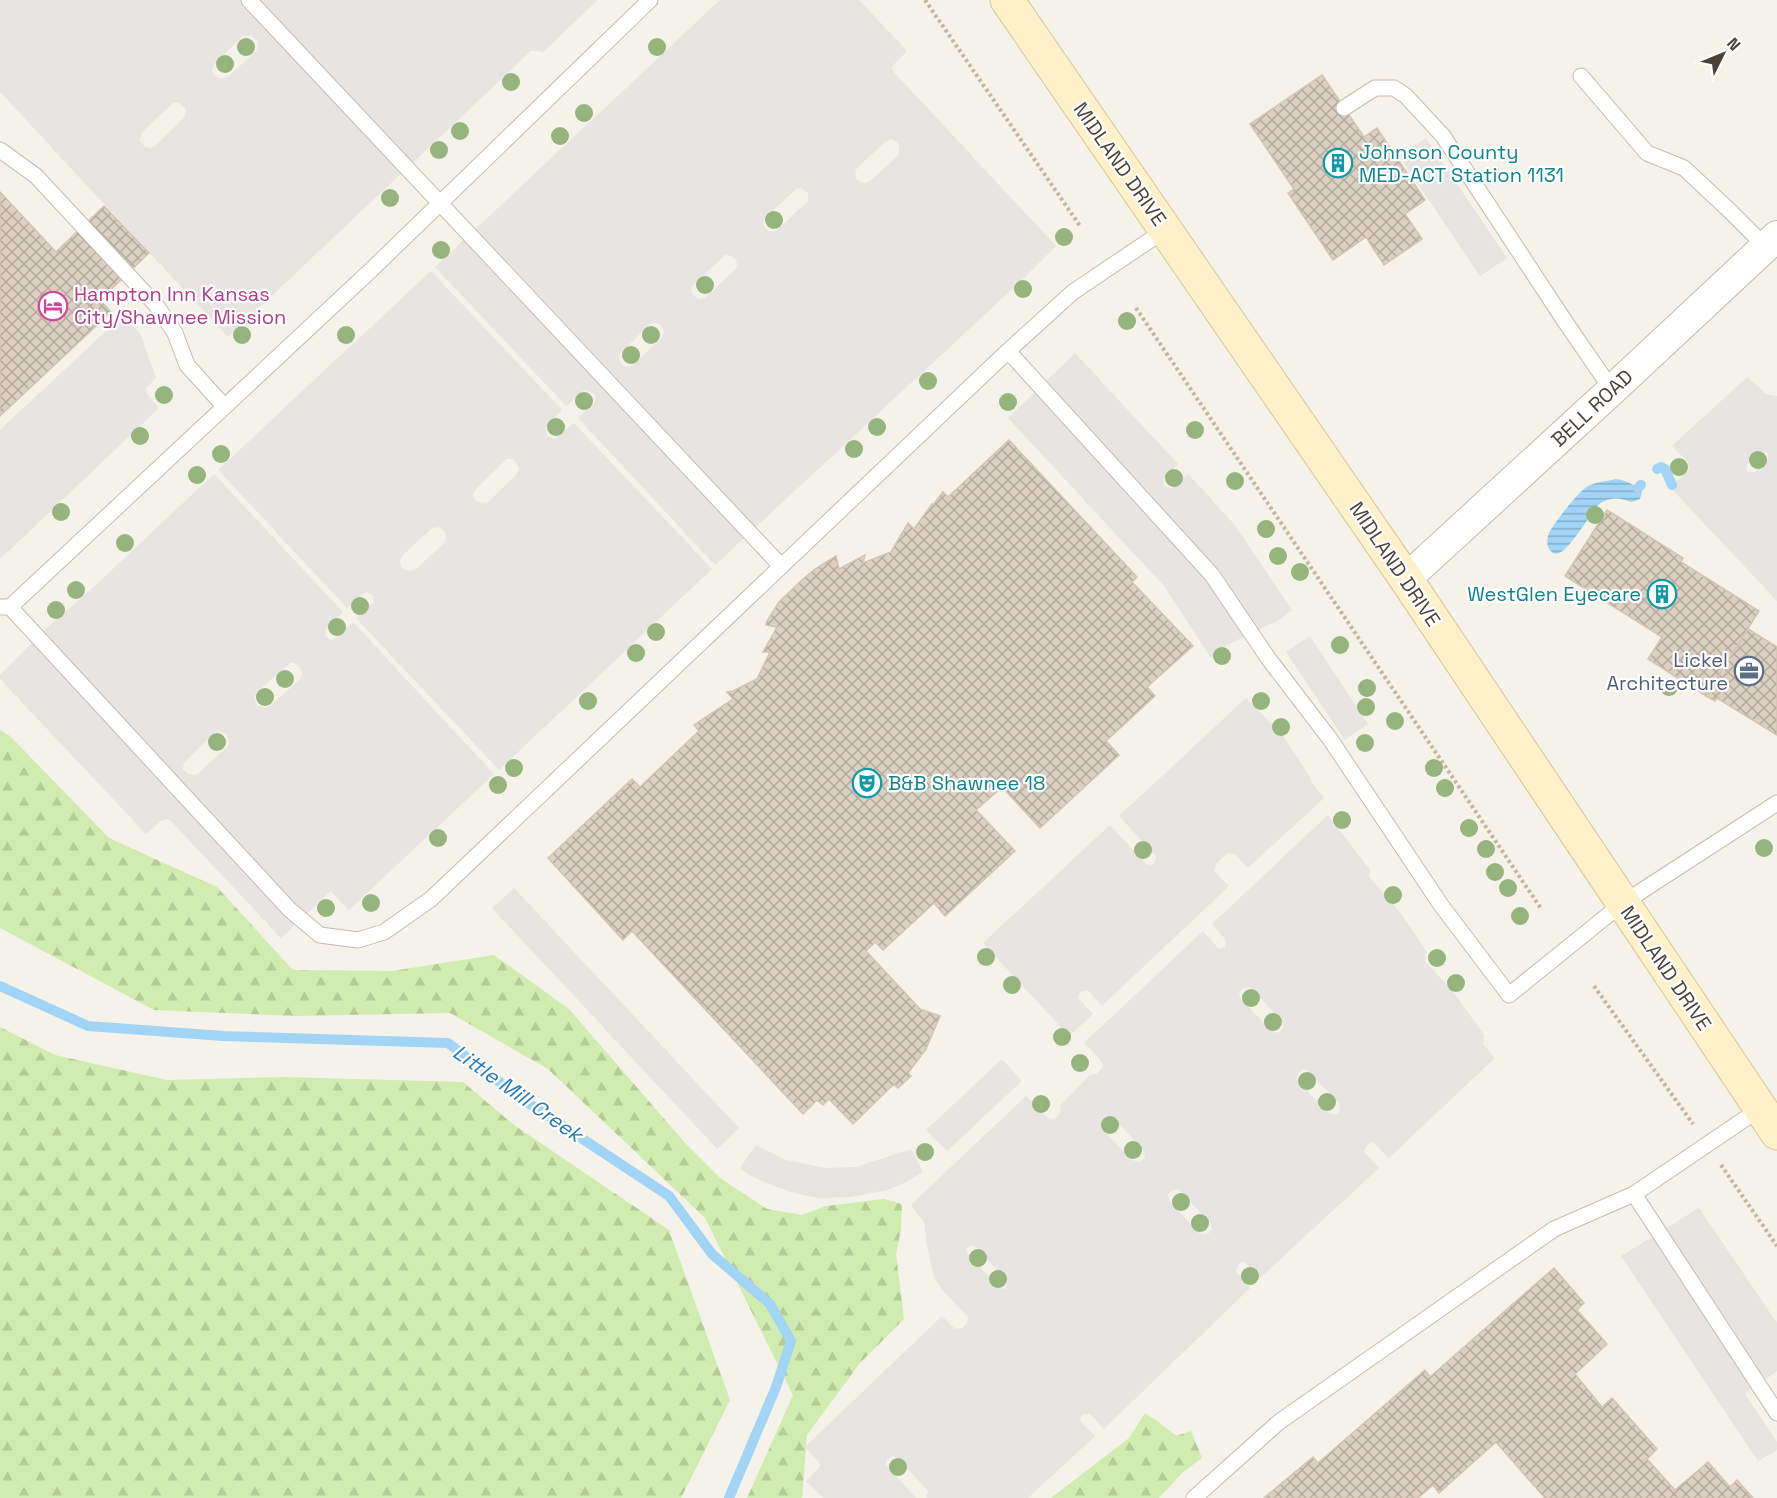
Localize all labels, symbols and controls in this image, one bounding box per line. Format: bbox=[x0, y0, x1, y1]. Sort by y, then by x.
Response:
north arrow bbox=[1693, 24, 1753, 84]
text: N bbox=[1722, 33, 1745, 55]
street label: MIDLAND DRIVE bbox=[1068, 97, 1172, 231]
place label: Johnson County MED-ACT Station 1131 bbox=[1359, 139, 1564, 188]
building icon: Johnson County MED-ACT Station 1131 bbox=[1322, 147, 1354, 179]
place label: Hampton Inn Kansas City/Shawnee Mission bbox=[74, 281, 286, 330]
hotel icon: Hampton Inn Kansas City/Shawnee Mission bbox=[37, 290, 69, 322]
street label: BELL ROAD bbox=[1546, 363, 1638, 453]
street label: MIDLAND DRIVE bbox=[1344, 497, 1446, 631]
building icon: WestGlen Eyecare bbox=[1646, 578, 1678, 610]
place label: WestGlen Eyecare bbox=[1467, 581, 1641, 607]
place label: Lickel Architecture bbox=[1606, 647, 1728, 696]
office icon: Lickel Architecture bbox=[1733, 655, 1765, 687]
theatre icon: B&B Shawnee 18 bbox=[851, 767, 883, 799]
place label: B&B Shawnee 18 bbox=[888, 770, 1045, 796]
street label: MIDLAND DRIVE bbox=[1615, 901, 1717, 1035]
water label: Little Mill Creek bbox=[448, 1038, 590, 1149]

